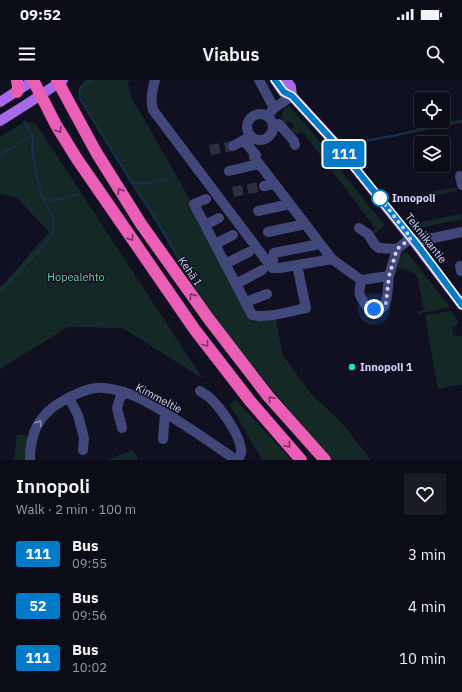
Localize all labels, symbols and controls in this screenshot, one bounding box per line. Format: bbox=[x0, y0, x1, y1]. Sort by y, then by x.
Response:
text: 09:52 bbox=[20, 5, 61, 24]
icon: menu bbox=[16, 43, 38, 65]
text: Viabus bbox=[203, 43, 259, 66]
icon: search bbox=[424, 43, 446, 65]
map controls bbox=[414, 92, 450, 172]
button: locate bbox=[414, 92, 450, 128]
one-way arrow bbox=[54, 126, 62, 133]
button: layers bbox=[414, 136, 450, 172]
line badge: 111 bbox=[321, 141, 367, 167]
text: 111 bbox=[331, 145, 357, 163]
one-way arrow bbox=[118, 188, 125, 195]
marker: Innopoli bbox=[371, 189, 389, 207]
place label: Innopoli bbox=[392, 191, 435, 205]
street label: Tekniikantie bbox=[402, 210, 450, 266]
one-way arrow bbox=[126, 234, 134, 241]
street label: Kehä I bbox=[175, 254, 205, 288]
park label: Hopealehto bbox=[47, 270, 105, 284]
one-way arrow bbox=[190, 294, 197, 301]
your location bbox=[364, 299, 384, 319]
one-way arrow bbox=[201, 340, 208, 347]
place label: Innopoli 1 bbox=[360, 360, 413, 374]
marker: Innopoli 1 bbox=[347, 362, 357, 372]
street label: Kimmeltie bbox=[133, 380, 185, 416]
one-way arrow bbox=[269, 397, 276, 404]
one-way arrow bbox=[35, 420, 42, 427]
one-way arrow bbox=[283, 440, 290, 448]
button: heart bbox=[404, 473, 446, 515]
text: Innopoli bbox=[16, 474, 90, 498]
text: Walk · 2 min · 100 m bbox=[16, 501, 136, 518]
text: Bus bbox=[72, 536, 99, 555]
text: 111 bbox=[25, 545, 51, 563]
text: 3 min bbox=[408, 545, 446, 564]
text: 09:55 bbox=[72, 555, 107, 572]
text: Bus bbox=[72, 588, 99, 607]
text: 52 bbox=[30, 597, 46, 615]
text: 4 min bbox=[408, 597, 446, 616]
text: 09:56 bbox=[72, 607, 107, 624]
text: Bus bbox=[72, 640, 99, 659]
text: 111 bbox=[25, 649, 51, 667]
text: 10 min bbox=[399, 649, 446, 668]
text: 10:02 bbox=[72, 659, 107, 676]

